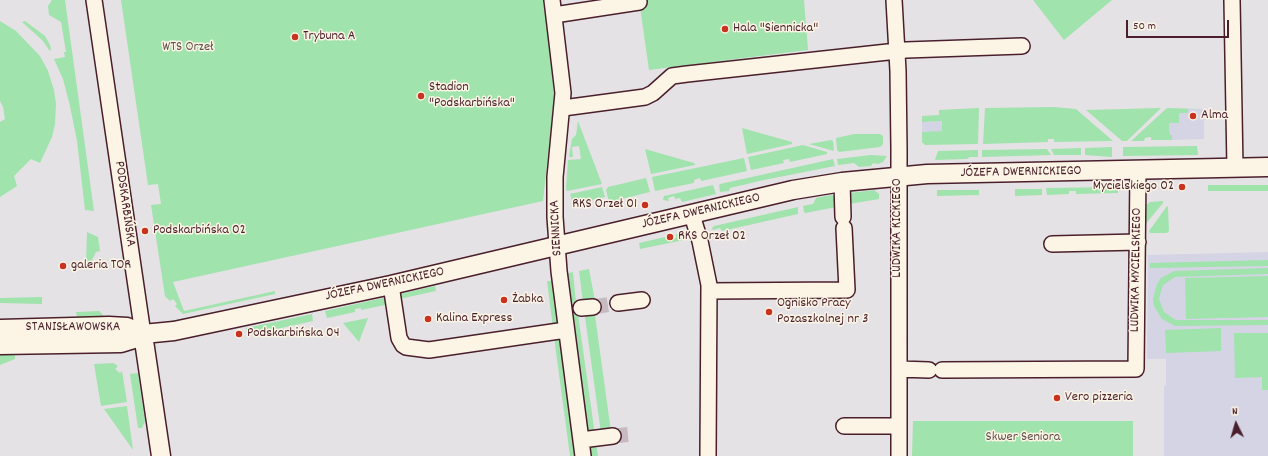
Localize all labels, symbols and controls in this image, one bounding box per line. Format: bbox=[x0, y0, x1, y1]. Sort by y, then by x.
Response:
scale bar bbox=[1128, 12, 1231, 38]
text: 50 m bbox=[1133, 18, 1156, 35]
place label: Hala "Siennicka" bbox=[733, 21, 818, 37]
marker: Hala "Siennicka" bbox=[720, 24, 730, 34]
place label: Trybuna A bbox=[303, 29, 355, 45]
marker: Trybuna A bbox=[290, 32, 300, 42]
park label: WTS Orzeł bbox=[162, 40, 214, 56]
place label: Stadion "Podskarbińska" bbox=[429, 80, 515, 112]
marker: Stadion "Podskarbińska" bbox=[416, 91, 426, 101]
place label: Alma bbox=[1201, 108, 1228, 124]
marker: Alma bbox=[1188, 111, 1198, 121]
street label: PODSKARBIŃSKA bbox=[110, 160, 138, 248]
street label: JÓZEFA DWERNICKIEGO bbox=[960, 164, 1082, 182]
street label: LUDWIKA KICKIEGO bbox=[890, 178, 906, 278]
place label: Mycielskiego 02 bbox=[1093, 179, 1174, 195]
marker: Mycielskiego 02 bbox=[1177, 182, 1187, 192]
street label: JÓZEFA DWERNICKIEGO bbox=[640, 190, 762, 234]
place label: RKS Orzeł 01 bbox=[572, 197, 637, 213]
street label: SIENNICKA bbox=[547, 200, 567, 256]
marker: RKS Orzeł 01 bbox=[640, 200, 650, 210]
street label: LUDWIKA MYCIELSKIEGO bbox=[1128, 208, 1146, 332]
place label: Podskarbińska 02 bbox=[153, 223, 246, 239]
marker: Podskarbińska 02 bbox=[140, 226, 150, 236]
place label: RKS Orzeł 02 bbox=[678, 229, 746, 245]
marker: RKS Orzeł 02 bbox=[665, 232, 675, 242]
place label: galeria TOR bbox=[71, 258, 131, 274]
marker: galeria TOR bbox=[58, 261, 68, 271]
street label: JÓZEFA DWERNICKIEGO bbox=[324, 264, 446, 306]
place label: Żabka bbox=[512, 292, 543, 308]
marker: Żabka bbox=[499, 295, 509, 305]
place label: Ognisko Pracy Pozaszkolnej nr 3 bbox=[777, 296, 869, 328]
marker: Ognisko Pracy Pozaszkolnej nr 3 bbox=[764, 307, 774, 317]
place label: Kalina Express bbox=[436, 311, 512, 327]
marker: Kalina Express bbox=[423, 314, 433, 324]
street label: STANISŁAWOWSKA bbox=[26, 320, 120, 336]
place label: Podskarbińska 04 bbox=[247, 326, 339, 342]
marker: Podskarbińska 04 bbox=[234, 329, 244, 339]
place label: Vero pizzeria bbox=[1065, 390, 1133, 406]
marker: Vero pizzeria bbox=[1052, 393, 1062, 403]
north arrow bbox=[1216, 404, 1256, 444]
text: N bbox=[1232, 404, 1238, 420]
park label: Skwer Seniora bbox=[986, 430, 1060, 446]

